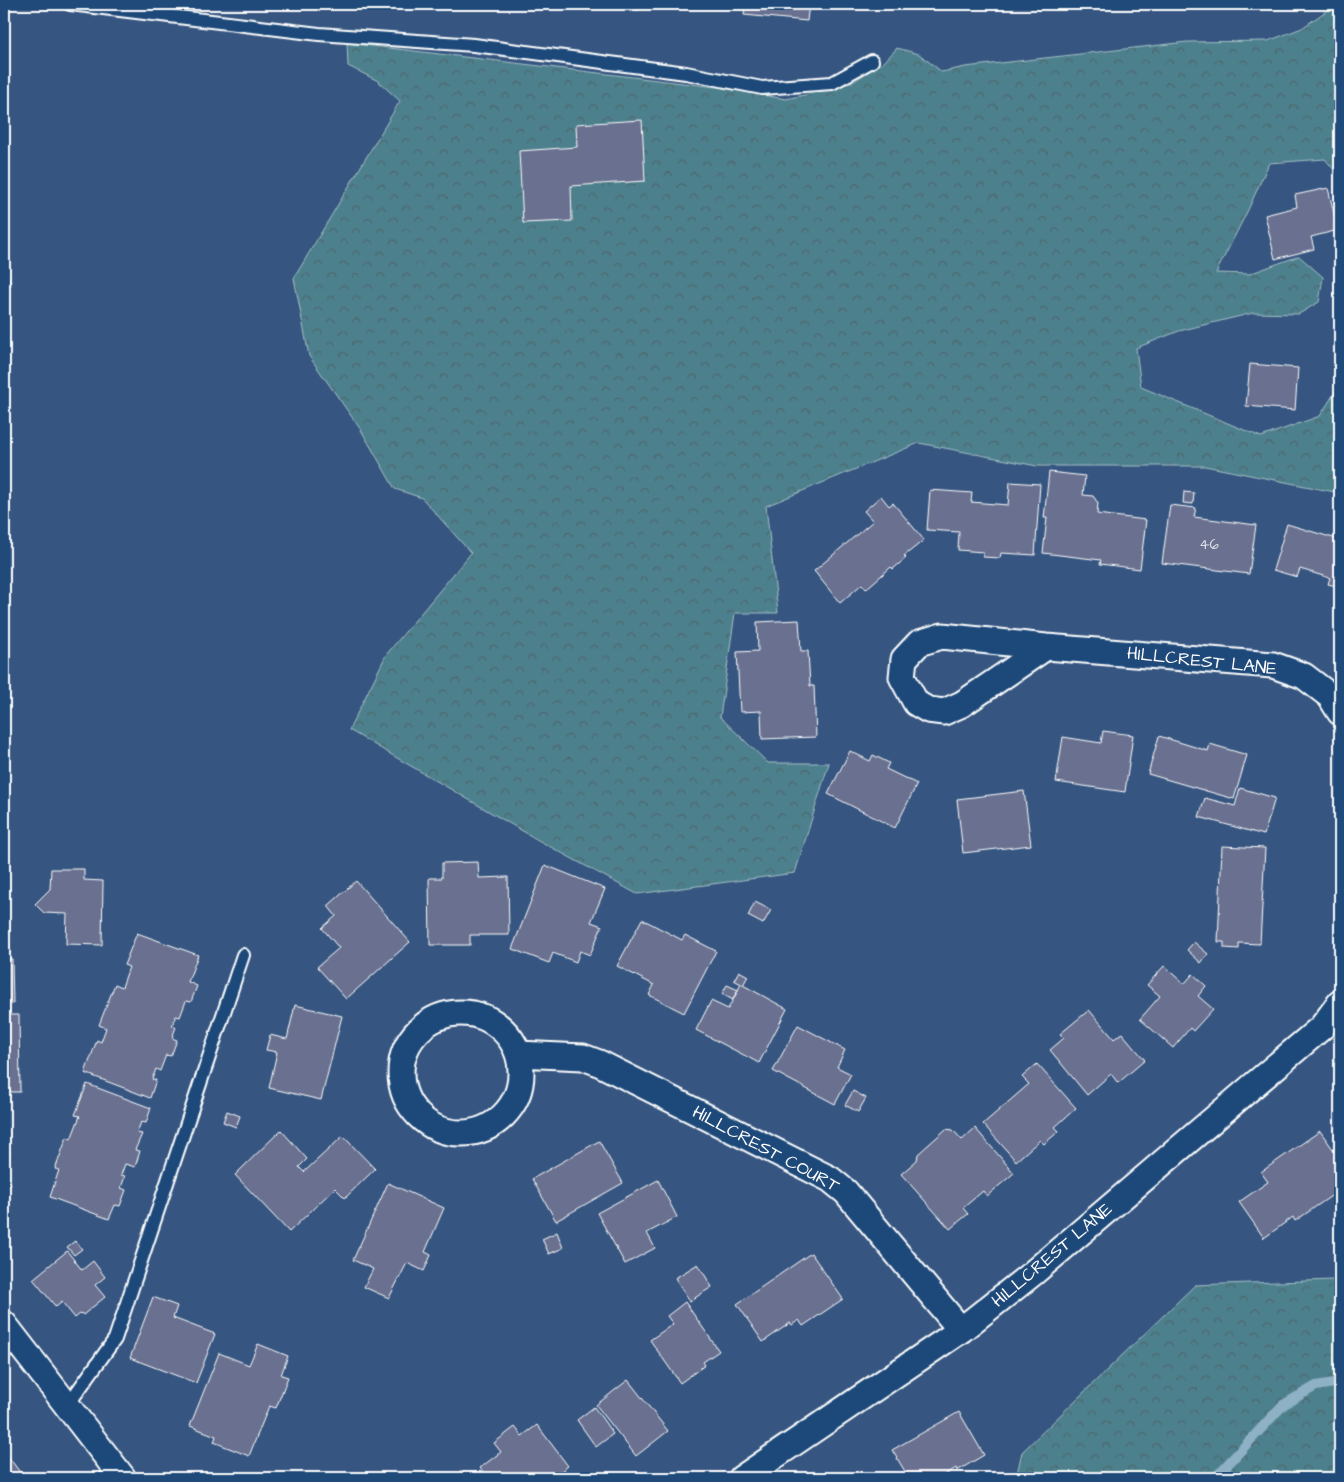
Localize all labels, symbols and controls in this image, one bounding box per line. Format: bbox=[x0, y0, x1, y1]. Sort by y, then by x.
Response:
house number: 46 bbox=[1199, 534, 1219, 555]
street label: HILLCREST LANE bbox=[1126, 641, 1279, 681]
street label: HILLCREST COURT bbox=[688, 1100, 845, 1199]
street label: HILLCREST LANE bbox=[986, 1197, 1118, 1313]

